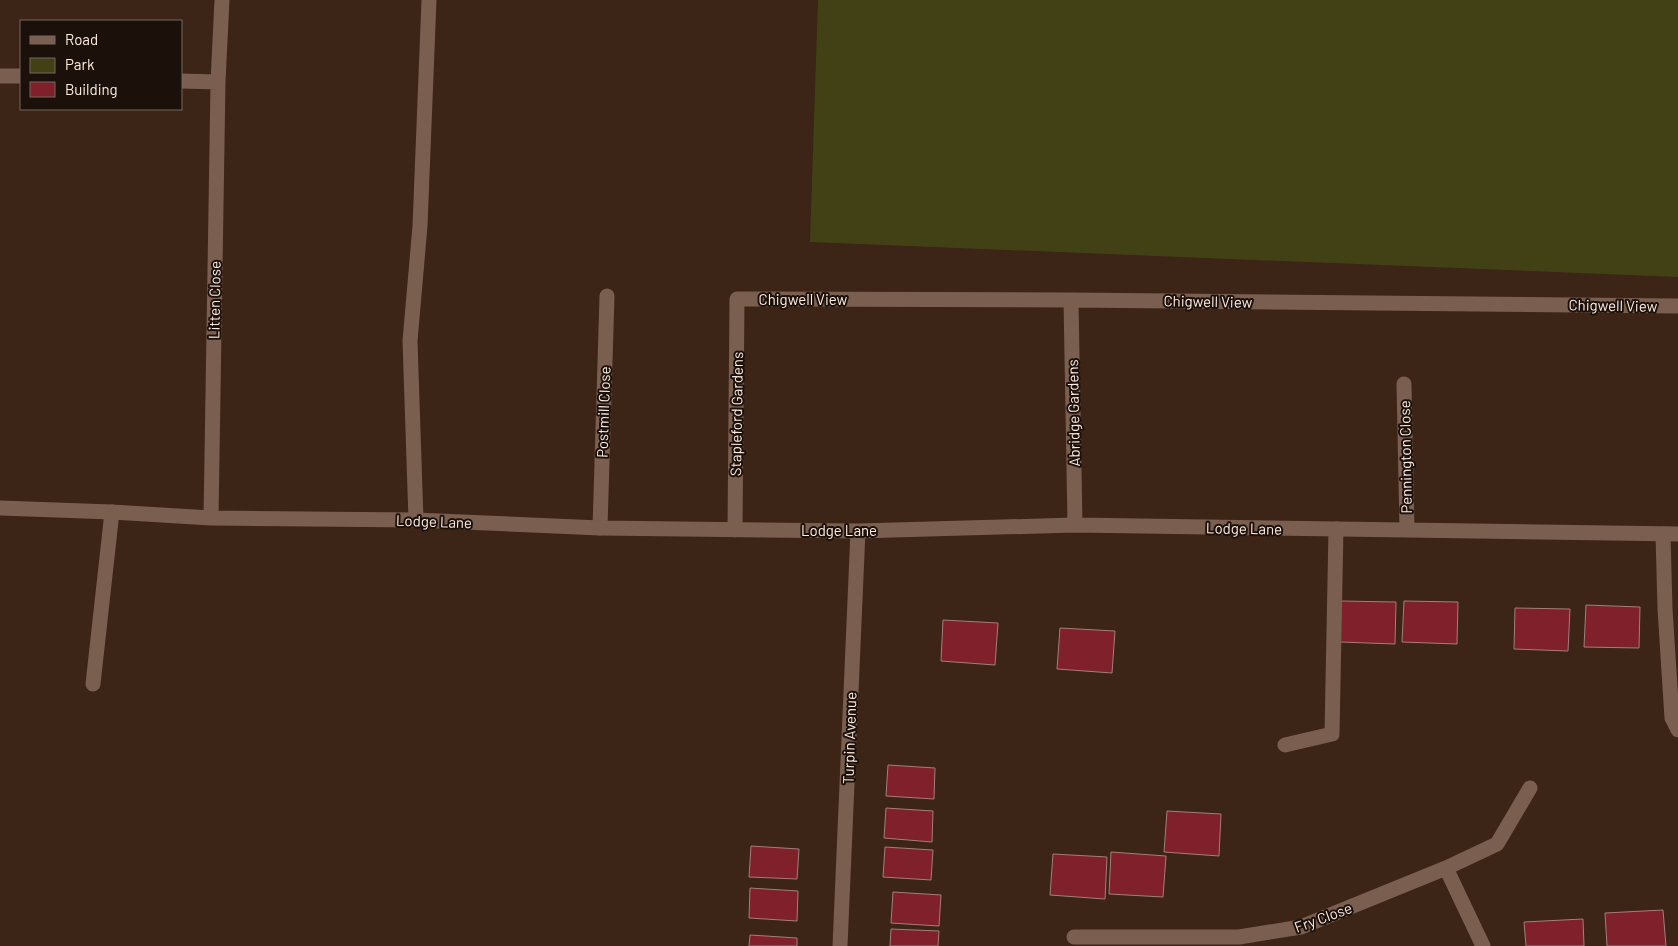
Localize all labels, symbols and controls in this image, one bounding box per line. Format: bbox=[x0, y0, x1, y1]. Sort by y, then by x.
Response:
legend bbox=[20, 20, 182, 110]
text: Road bbox=[65, 30, 98, 48]
text: Park bbox=[65, 55, 95, 73]
text: Building bbox=[65, 80, 118, 98]
street label: Litten Close bbox=[204, 261, 224, 339]
street label: Chigwell View bbox=[759, 290, 848, 308]
street label: Chigwell View bbox=[1163, 291, 1253, 311]
street label: Chigwell View bbox=[1568, 295, 1658, 315]
street label: Stapleford Gardens bbox=[726, 352, 746, 476]
street label: Abridge Gardens bbox=[1063, 359, 1083, 467]
street label: Postmill Close bbox=[592, 366, 614, 458]
street label: Pennington Close bbox=[1395, 400, 1415, 514]
street label: Lodge Lane bbox=[396, 511, 472, 531]
street label: Lodge Lane bbox=[1206, 518, 1282, 538]
street label: Lodge Lane bbox=[801, 521, 877, 539]
street label: Turpin Avenue bbox=[838, 692, 860, 784]
street label: Fry Close bbox=[1292, 898, 1354, 936]

